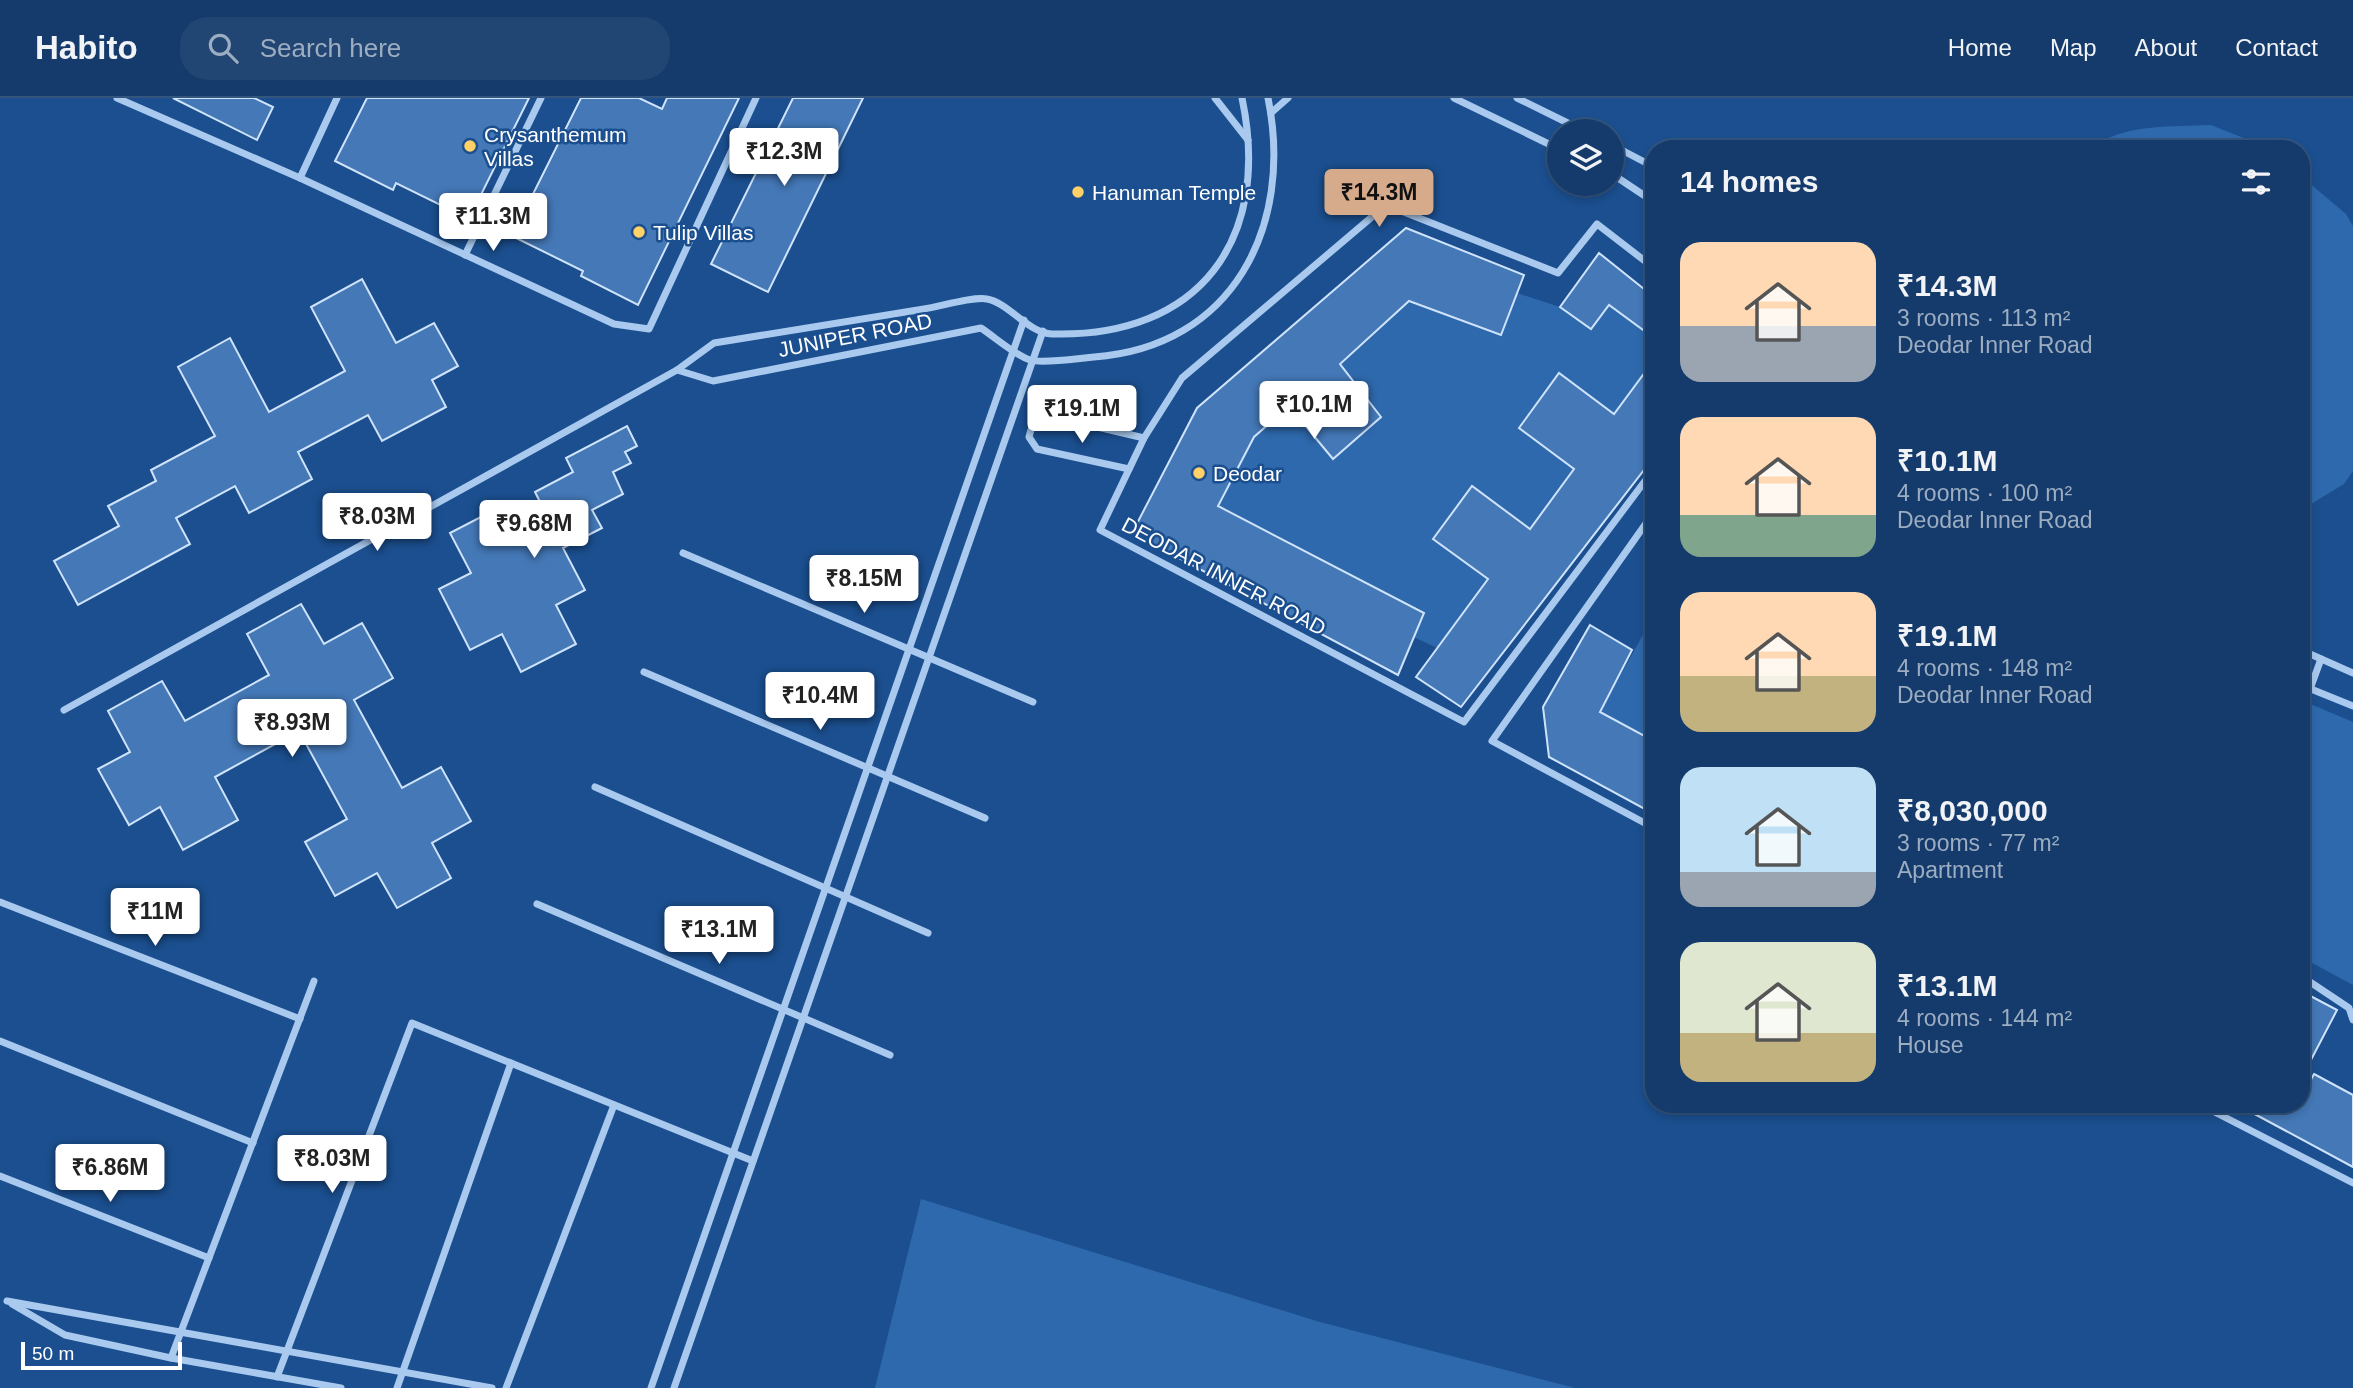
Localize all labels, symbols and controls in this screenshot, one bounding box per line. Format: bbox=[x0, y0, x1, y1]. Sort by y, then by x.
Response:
search box bbox=[180, 17, 670, 80]
text: Habito bbox=[35, 29, 138, 66]
icon: search bbox=[204, 29, 242, 67]
text: Search here bbox=[260, 33, 401, 63]
text: Home bbox=[1948, 34, 2012, 61]
text: Map bbox=[2050, 34, 2097, 61]
text: About bbox=[2135, 34, 2197, 61]
text: Contact bbox=[2235, 34, 2318, 61]
map controls bbox=[1547, 119, 1624, 196]
button: layers bbox=[1547, 119, 1624, 196]
place label: Crysanthemum Villas bbox=[484, 123, 626, 170]
pin: ₹12.3M bbox=[727, 129, 841, 188]
marker: Crysanthemum Villas bbox=[462, 138, 478, 154]
text: ₹12.3M bbox=[745, 138, 823, 164]
icon: filters bbox=[2237, 163, 2275, 201]
text: 14 homes bbox=[1680, 165, 1818, 198]
pin: ₹14.3M bbox=[1322, 170, 1436, 229]
text: ₹14.3M bbox=[1340, 179, 1418, 205]
place label: Hanuman Temple bbox=[1092, 181, 1256, 204]
marker: Hanuman Temple bbox=[1070, 184, 1086, 200]
pin: ₹11.3M bbox=[436, 194, 550, 253]
text: ₹11.3M bbox=[455, 203, 531, 229]
place label: Tulip Villas bbox=[653, 221, 753, 244]
marker: Tulip Villas bbox=[631, 224, 647, 240]
text: ₹14.3M bbox=[1897, 269, 1998, 302]
icon: home bbox=[1736, 270, 1820, 354]
text: 3 rooms · 113 m² bbox=[1897, 305, 2070, 331]
street label: JUNIPER ROAD bbox=[776, 309, 934, 361]
text: Deodar Inner Road bbox=[1897, 332, 2093, 358]
pin: ₹10.1M bbox=[1257, 382, 1371, 441]
pin: ₹19.1M bbox=[1025, 386, 1139, 445]
text: ₹10.1M bbox=[1275, 391, 1353, 417]
text: ₹19.1M bbox=[1043, 395, 1121, 421]
text: ₹10.1M bbox=[1897, 444, 1998, 477]
icon: home bbox=[1736, 445, 1820, 529]
place label: Deodar bbox=[1213, 462, 1282, 485]
marker: Deodar bbox=[1191, 465, 1207, 481]
text: 4 rooms · 100 m² bbox=[1897, 480, 2072, 506]
pin: ₹8.03M bbox=[320, 494, 434, 553]
pin: ₹9.68M bbox=[477, 500, 591, 560]
text: ₹8.03M bbox=[338, 503, 416, 529]
text: Deodar Inner Road bbox=[1897, 507, 2093, 533]
text: ₹9.68M bbox=[495, 510, 573, 536]
street label: DEODAR INNER ROAD bbox=[1118, 512, 1330, 640]
pin: ₹8.15M bbox=[807, 556, 921, 615]
text: ₹8.15M bbox=[825, 565, 903, 591]
text: ₹19.1M bbox=[1897, 619, 1998, 652]
icon: home bbox=[1736, 620, 1820, 704]
text: 4 rooms · 148 m² bbox=[1897, 655, 2072, 681]
pin: ₹10.4M bbox=[763, 672, 877, 732]
text: ₹10.4M bbox=[781, 682, 859, 708]
text: Deodar Inner Road bbox=[1897, 682, 2093, 708]
pin: ₹8.93M bbox=[235, 700, 349, 759]
text: ₹8.93M bbox=[253, 709, 331, 735]
text: ₹8,030,000 bbox=[1897, 794, 2048, 827]
icon: home bbox=[1736, 795, 1820, 879]
text: 3 rooms · 77 m² bbox=[1897, 830, 2059, 856]
text: Apartment bbox=[1897, 857, 2003, 883]
pin: ₹11M bbox=[114, 888, 196, 948]
text: ₹11M bbox=[127, 898, 183, 924]
pin: ₹13.1M bbox=[662, 906, 776, 966]
text: ₹13.1M bbox=[680, 916, 758, 942]
text: ₹13.1M bbox=[1897, 969, 1998, 1002]
icon: home bbox=[1736, 970, 1820, 1054]
text: 4 rooms · 144 m² bbox=[1897, 1005, 2072, 1031]
text: House bbox=[1897, 1032, 1963, 1058]
pin: ₹8.03M bbox=[275, 1136, 389, 1195]
pin: ₹6.86M bbox=[53, 1144, 167, 1204]
text: ₹8.03M bbox=[293, 1145, 371, 1171]
text: ₹6.86M bbox=[71, 1154, 149, 1180]
scale bar bbox=[21, 1339, 182, 1371]
text: 50 m bbox=[32, 1343, 74, 1364]

